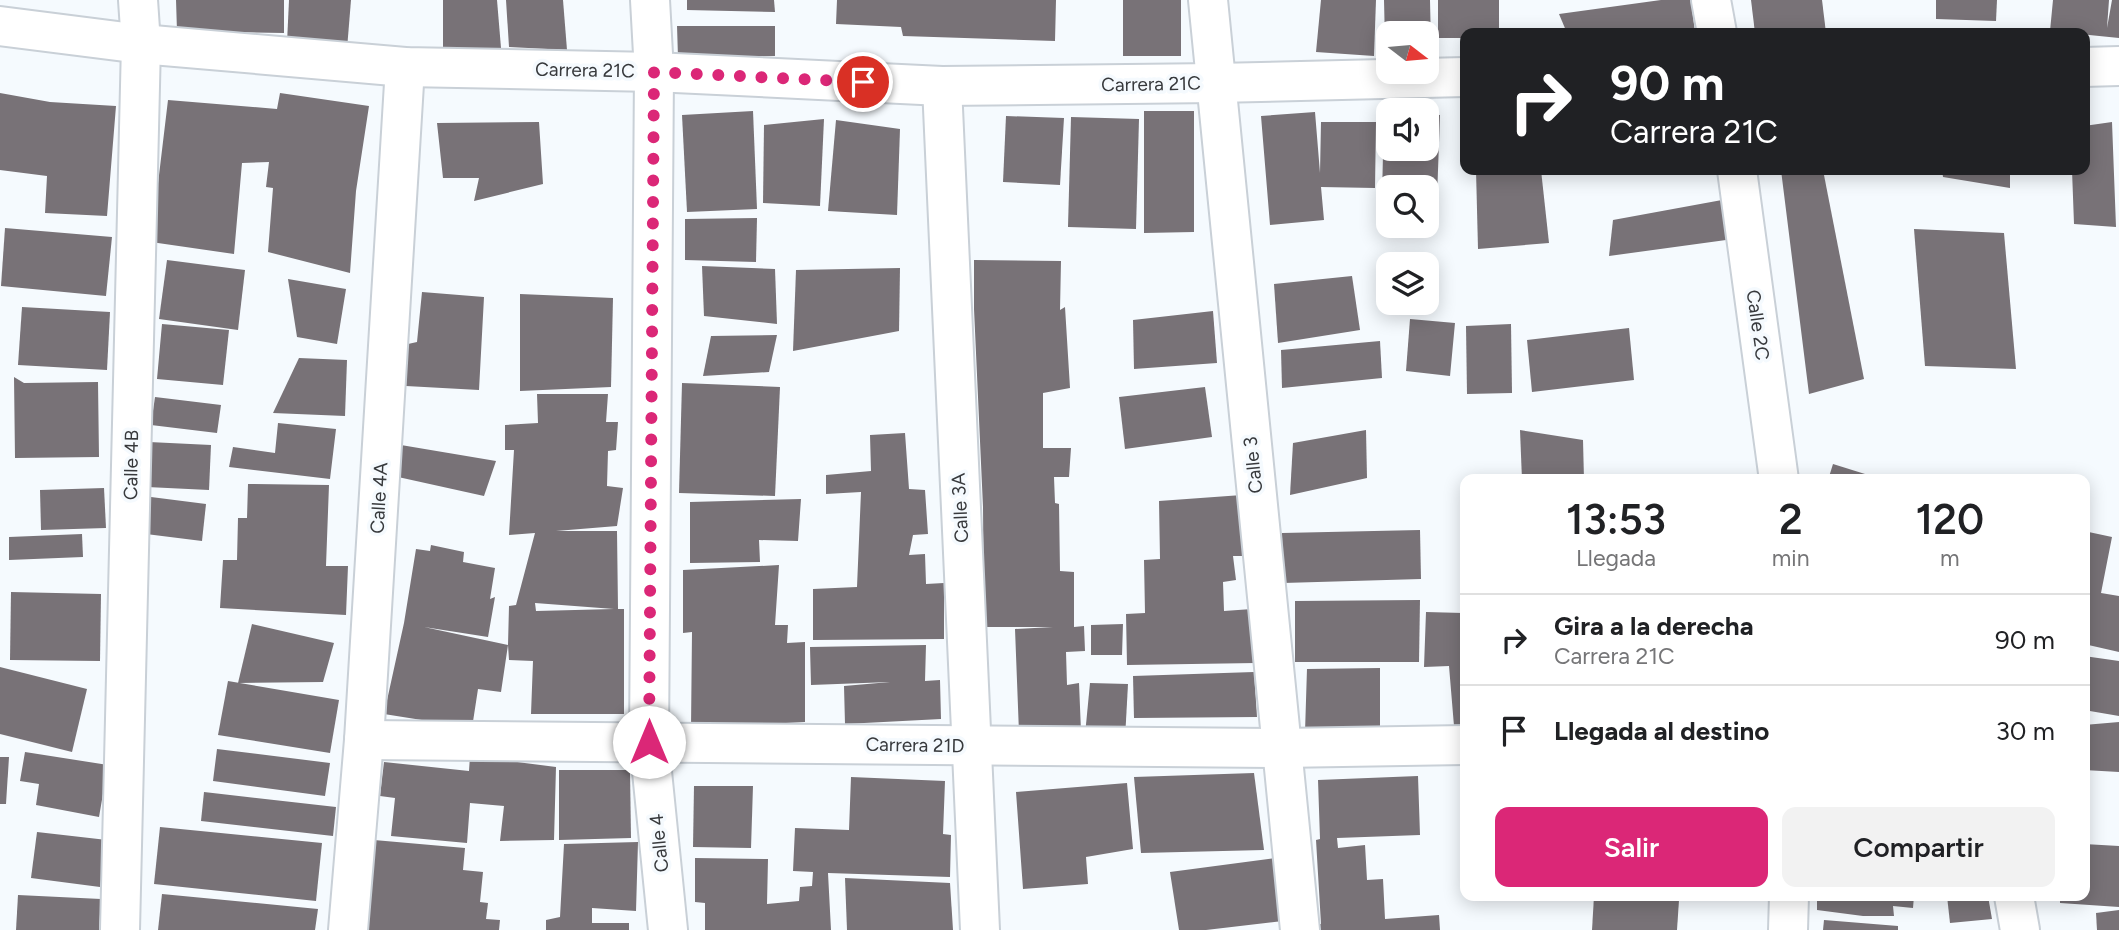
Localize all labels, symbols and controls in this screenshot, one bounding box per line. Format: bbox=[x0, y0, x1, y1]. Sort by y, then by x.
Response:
north arrow bbox=[1376, 21, 1438, 84]
map controls bbox=[1376, 21, 1439, 315]
pin bbox=[833, 52, 893, 112]
text: 90 m bbox=[1610, 53, 1725, 112]
icon: right bbox=[1495, 56, 1586, 147]
street label: Carrera 21C bbox=[535, 58, 635, 82]
icon: arrive bbox=[844, 63, 882, 101]
street label: Carrera 21C bbox=[1101, 72, 1201, 96]
button: sound bbox=[1376, 98, 1439, 161]
text: Carrera 21C bbox=[1610, 113, 1778, 151]
button: search bbox=[1376, 175, 1439, 238]
button: layers bbox=[1376, 252, 1439, 315]
street label: Calle 2C bbox=[1742, 288, 1774, 362]
street label: Calle 4B bbox=[119, 430, 143, 500]
street label: Calle 3 bbox=[1239, 435, 1267, 495]
street label: Calle 4A bbox=[366, 462, 392, 534]
street label: Calle 3A bbox=[947, 472, 973, 544]
text: 13:53 bbox=[1566, 494, 1666, 545]
text: 2 bbox=[1779, 494, 1803, 545]
text: 120 bbox=[1915, 494, 1984, 545]
text: Llegada bbox=[1576, 544, 1656, 572]
text: min bbox=[1772, 544, 1810, 572]
text: m bbox=[1940, 544, 1960, 572]
text: Gira a la derecha bbox=[1554, 610, 1754, 642]
icon: right bbox=[1495, 621, 1533, 659]
text: 90 m bbox=[1995, 624, 2055, 656]
text: Carrera 21C bbox=[1554, 642, 1675, 670]
position arrow bbox=[612, 705, 686, 779]
icon: arrive bbox=[1495, 712, 1533, 750]
text: Llegada al destino bbox=[1554, 715, 1769, 747]
text: 30 m bbox=[1996, 715, 2055, 747]
street label: Carrera 21D bbox=[865, 733, 965, 757]
button: Salir bbox=[1495, 807, 1768, 887]
button: Compartir bbox=[1782, 807, 2055, 887]
street label: Calle 4 bbox=[644, 812, 674, 873]

